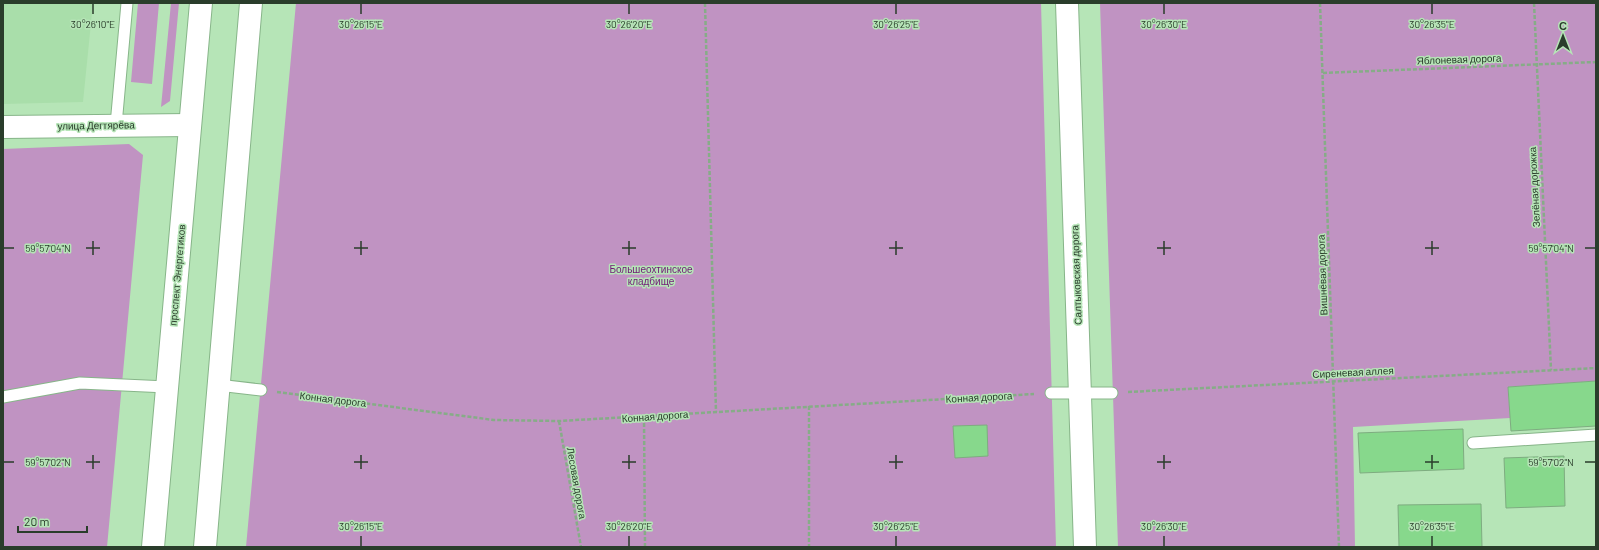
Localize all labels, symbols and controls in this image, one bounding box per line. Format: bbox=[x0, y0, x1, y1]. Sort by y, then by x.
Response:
north arrow bbox=[1543, 16, 1583, 56]
text: 30°26'10"E bbox=[71, 18, 115, 30]
text: 30°26'15"E bbox=[339, 18, 383, 30]
text: 30°26'20"E bbox=[606, 18, 652, 30]
text: 30°26'25"E bbox=[873, 18, 919, 30]
text: 30°26'30"E bbox=[1141, 18, 1187, 30]
text: 30°26'35"E bbox=[1409, 18, 1455, 30]
text: С bbox=[1559, 19, 1567, 32]
street label: Яблоневая дорога bbox=[1416, 52, 1502, 66]
street label: улица Дегтярёва bbox=[57, 118, 135, 132]
street label: Зелёная дорожка bbox=[1526, 146, 1542, 227]
street label: проспект Энергетиков bbox=[167, 224, 187, 326]
street label: Салтыковская дорога bbox=[1068, 224, 1084, 325]
street label: Вишнёвая дорога bbox=[1315, 234, 1329, 316]
text: 59°57'04"N bbox=[25, 242, 71, 254]
text: 59°57'04"N bbox=[1528, 242, 1574, 254]
park label: Большеохтинское кладбище bbox=[609, 263, 693, 287]
street label: Сиреневая аллея bbox=[1312, 364, 1394, 380]
street label: Конная дорога bbox=[299, 389, 367, 409]
street label: Конная дорога bbox=[945, 389, 1013, 405]
street label: Конная дорога bbox=[621, 408, 689, 424]
street label: Лесовая дорога bbox=[565, 446, 589, 520]
text: 59°57'02"N bbox=[25, 456, 71, 468]
text: 59°57'02"N bbox=[1528, 456, 1574, 468]
scale bar bbox=[18, 508, 87, 534]
text: 20 m bbox=[24, 514, 50, 528]
text: 30°26'15"E bbox=[339, 520, 383, 532]
text: 30°26'20"E bbox=[606, 520, 652, 532]
text: 30°26'25"E bbox=[873, 520, 919, 532]
text: 30°26'30"E bbox=[1141, 520, 1187, 532]
text: 30°26'35"E bbox=[1409, 520, 1455, 532]

